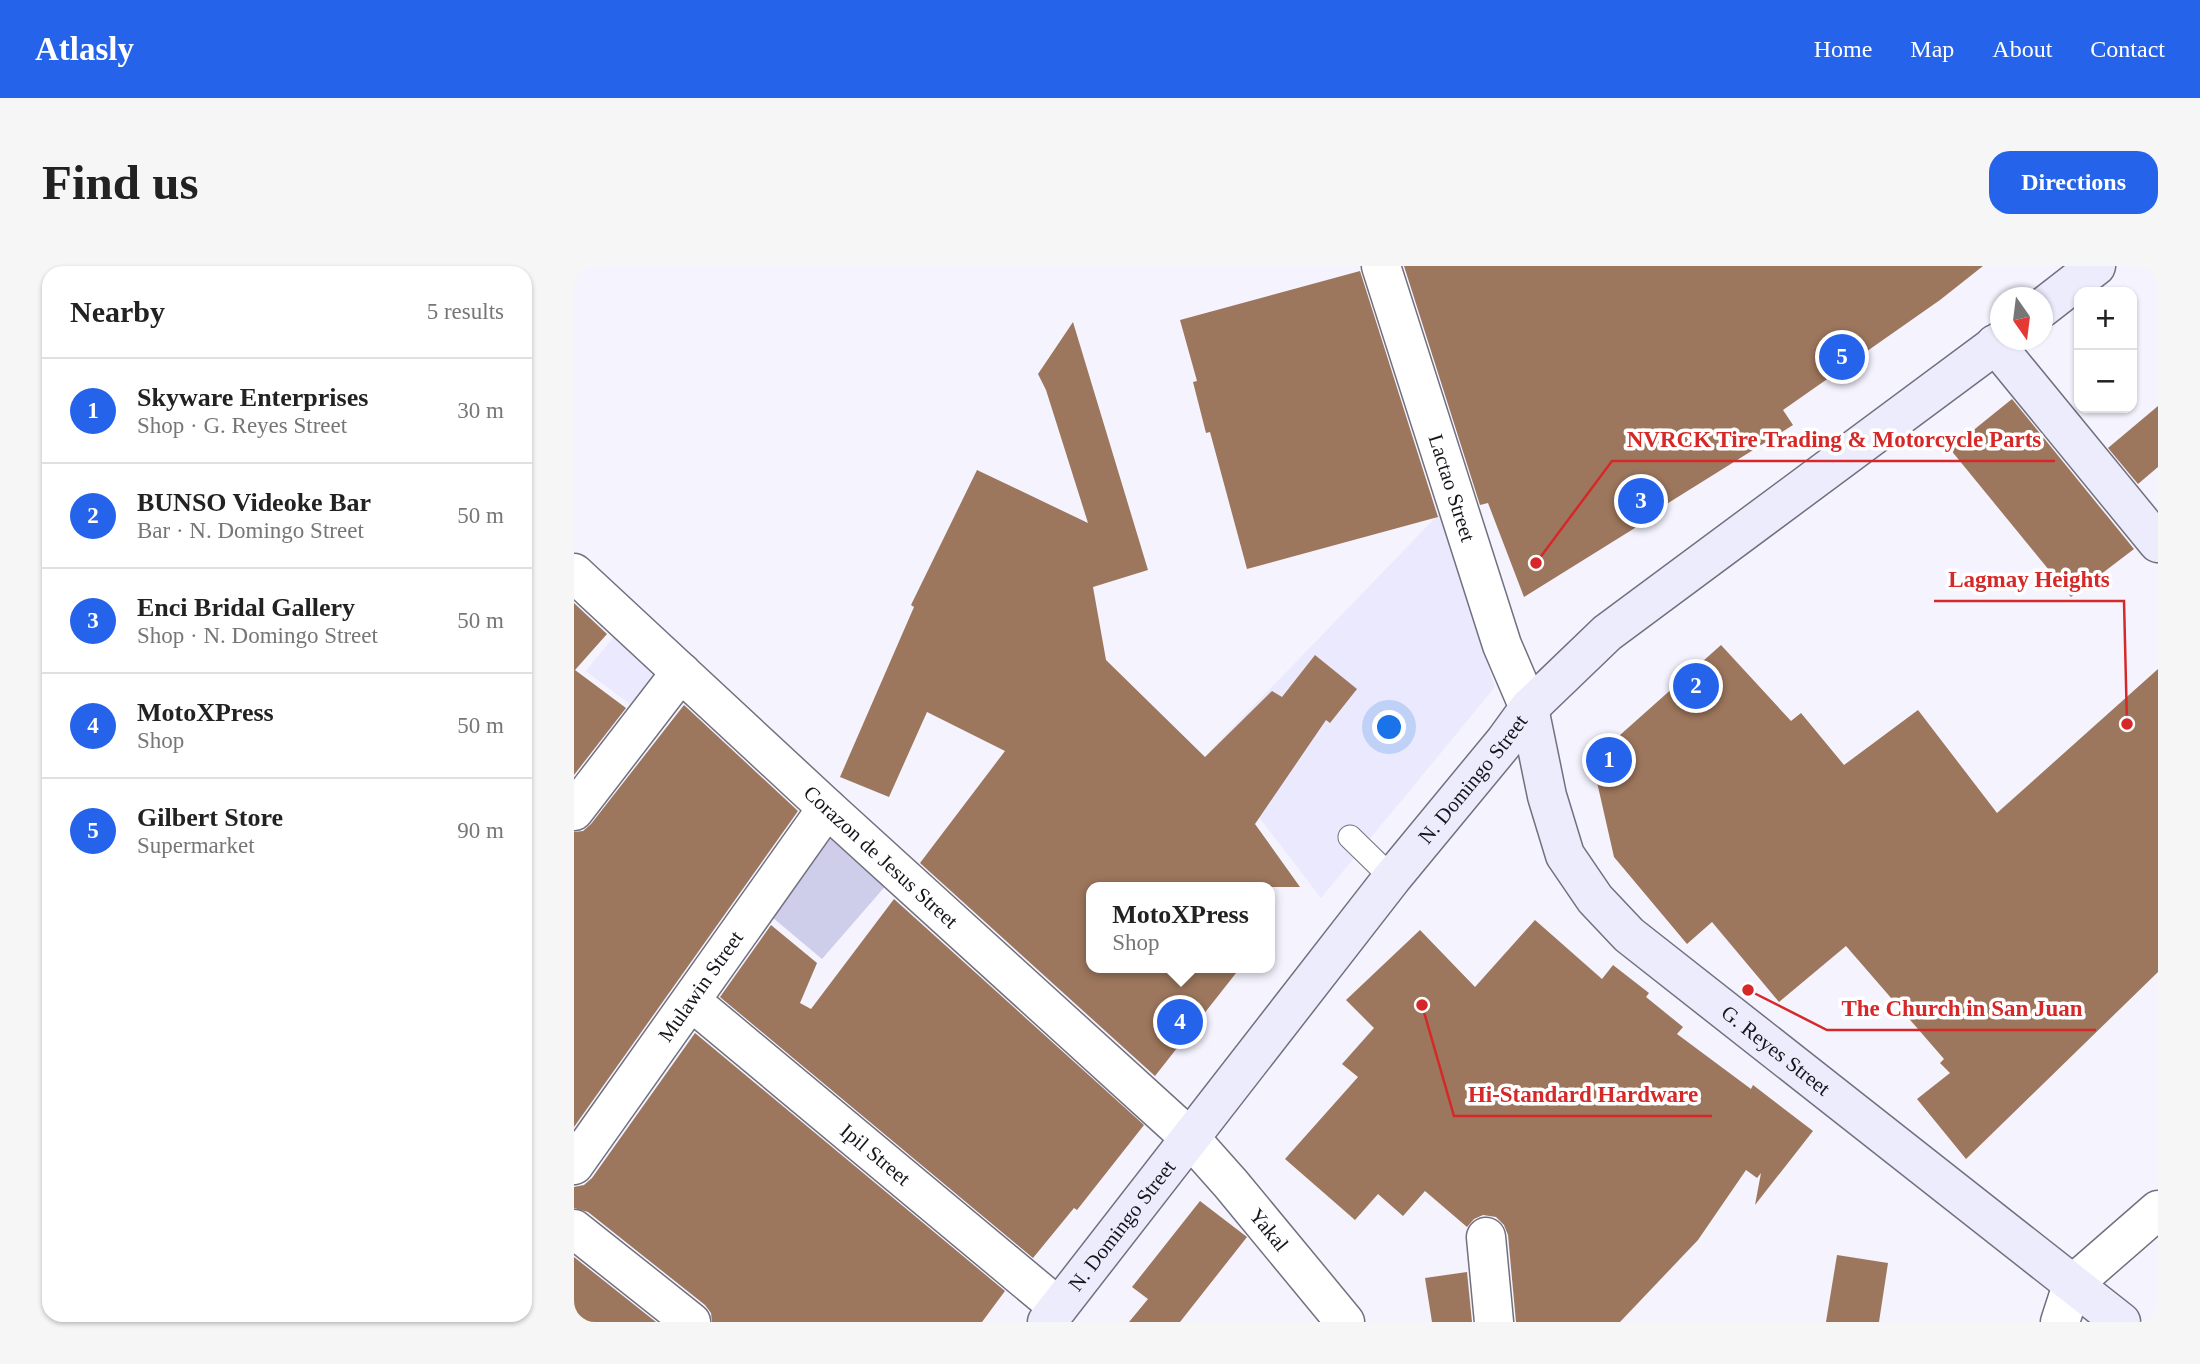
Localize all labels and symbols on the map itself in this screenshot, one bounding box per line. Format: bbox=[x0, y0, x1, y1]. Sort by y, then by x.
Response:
north arrow bbox=[1990, 287, 2053, 350]
pin: 5 bbox=[1819, 331, 1865, 383]
callout: NVRCK Tire Trading & Motorcycle Parts bbox=[1612, 417, 2055, 461]
text: NVRCK Tire Trading & Motorcycle Parts bbox=[1627, 427, 2041, 452]
street label: Lactao Street bbox=[1423, 431, 1480, 545]
pin: 3 bbox=[1618, 475, 1664, 527]
callout: Lagmay Heights bbox=[1934, 557, 2124, 601]
text: Lagmay Heights bbox=[1948, 567, 2110, 592]
pin: 2 bbox=[1673, 660, 1719, 712]
your location bbox=[1372, 710, 1406, 744]
street label: N. Domingo Street bbox=[1413, 710, 1532, 849]
pin: 1 bbox=[1586, 734, 1632, 786]
street label: Corazon de Jesus Street bbox=[799, 781, 963, 933]
street label: Mulawin Street bbox=[653, 926, 748, 1046]
callout: The Church in San Juan bbox=[1827, 986, 2096, 1030]
pin: 4 bbox=[1157, 996, 1203, 1048]
text: The Church in San Juan bbox=[1841, 996, 2083, 1021]
street label: G. Reyes Street bbox=[1717, 1000, 1835, 1101]
callout: Hi-Standard Hardware bbox=[1454, 1072, 1712, 1116]
text: Hi-Standard Hardware bbox=[1468, 1082, 1698, 1107]
street label: Ipil Street bbox=[836, 1119, 915, 1191]
street label: N. Domingo Street bbox=[1064, 1155, 1180, 1296]
street label: Yakal bbox=[1244, 1204, 1294, 1256]

